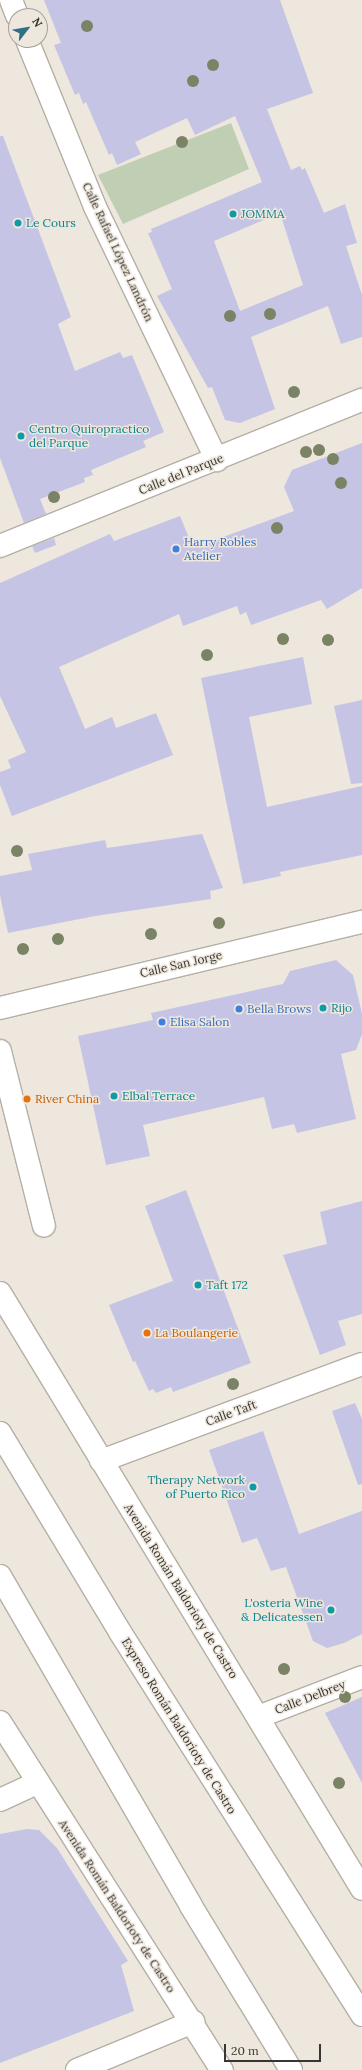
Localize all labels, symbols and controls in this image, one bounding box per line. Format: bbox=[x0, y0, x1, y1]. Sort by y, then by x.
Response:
north arrow bbox=[8, 8, 48, 48]
text: N bbox=[29, 15, 46, 30]
street label: Calle Rafael López Landrón bbox=[79, 180, 157, 324]
place label: JOMMA bbox=[241, 207, 284, 221]
marker: JOMMA bbox=[228, 209, 238, 219]
place label: Le Cours bbox=[26, 216, 76, 230]
marker: Le Cours bbox=[13, 218, 23, 228]
place label: Centro Quiropractico del Parque bbox=[29, 422, 149, 450]
marker: Centro Quiropractico del Parque bbox=[16, 431, 26, 441]
street label: Calle del Parque bbox=[137, 450, 225, 498]
place label: Harry Robles Atelier bbox=[184, 535, 256, 563]
marker: Harry Robles Atelier bbox=[171, 544, 181, 554]
street label: Calle San Jorge bbox=[139, 948, 223, 980]
place label: Rijo bbox=[331, 1001, 352, 1015]
place label: Bella Brows bbox=[247, 1002, 311, 1016]
marker: Rijo bbox=[318, 1003, 328, 1013]
marker: Bella Brows bbox=[234, 1004, 244, 1014]
place label: Elisa Salon bbox=[170, 1015, 230, 1029]
marker: Elisa Salon bbox=[157, 1017, 167, 1027]
place label: Elbal Terrace bbox=[122, 1089, 195, 1103]
marker: Elbal Terrace bbox=[109, 1091, 119, 1101]
place label: River China bbox=[35, 1092, 99, 1106]
marker: River China bbox=[22, 1094, 32, 1104]
place label: Taft 172 bbox=[206, 1278, 248, 1292]
marker: Taft 172 bbox=[193, 1280, 203, 1290]
place label: La Boulangerie bbox=[155, 1326, 238, 1340]
marker: La Boulangerie bbox=[142, 1328, 152, 1338]
street label: Calle Taft bbox=[204, 1397, 258, 1429]
place label: Therapy Network of Puerto Rico bbox=[147, 1473, 245, 1501]
marker: Therapy Network of Puerto Rico bbox=[248, 1482, 258, 1492]
street label: Avenida Román Baldorioty de Castro bbox=[121, 1501, 241, 1681]
place label: L'osteria Wine & Delicatessen bbox=[241, 1596, 323, 1624]
marker: L'osteria Wine & Delicatessen bbox=[326, 1605, 336, 1615]
street label: Expreso Román Baldorioty de Castro bbox=[119, 1635, 239, 1817]
street label: Calle Delbrey bbox=[273, 1677, 347, 1717]
street label: Avenida Román Baldorioty de Castro bbox=[56, 1817, 178, 1995]
scale bar bbox=[226, 2036, 323, 2062]
text: 20 m bbox=[231, 2043, 259, 2058]

